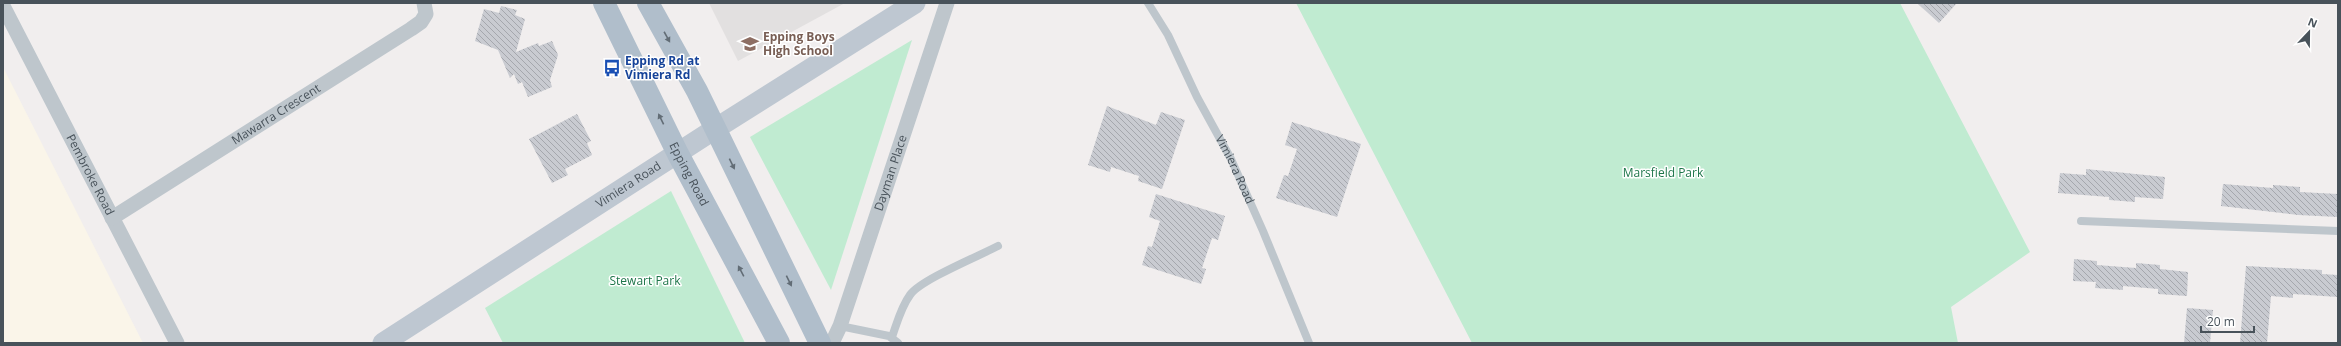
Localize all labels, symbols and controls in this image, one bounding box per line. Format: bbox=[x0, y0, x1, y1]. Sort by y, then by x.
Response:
north arrow bbox=[2289, 12, 2329, 52]
text: N bbox=[2306, 14, 2320, 31]
place label: Epping Boys High School bbox=[763, 28, 835, 59]
one-way arrow bbox=[664, 31, 670, 43]
school or university icon: Epping Boys High School bbox=[740, 34, 760, 54]
place label: Epping Rd at Vimiera Rd bbox=[625, 52, 699, 83]
bus stop icon: Epping Rd at Vimiera Rd bbox=[602, 58, 622, 78]
street label: Mawarra Crescent bbox=[228, 79, 323, 148]
one-way arrow bbox=[658, 113, 664, 124]
street label: Pembroke Road bbox=[63, 131, 119, 218]
street label: Dayman Place bbox=[870, 132, 911, 213]
street label: Vimiera Road bbox=[1211, 132, 1259, 206]
street label: Epping Road bbox=[665, 139, 713, 209]
street label: Vimiera Road bbox=[592, 157, 664, 212]
one-way arrow bbox=[729, 158, 735, 170]
park label: Marsfield Park bbox=[1623, 164, 1704, 181]
one-way arrow bbox=[738, 266, 744, 277]
park label: Stewart Park bbox=[610, 272, 681, 289]
one-way arrow bbox=[786, 275, 793, 286]
scale bar bbox=[2201, 308, 2254, 334]
text: 20 m bbox=[2207, 313, 2235, 330]

